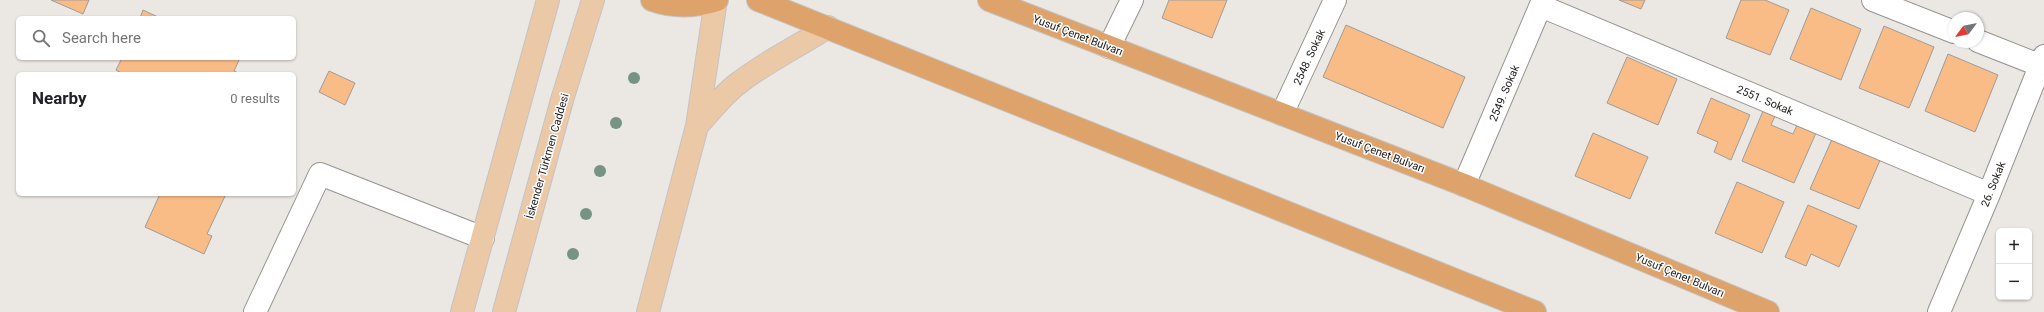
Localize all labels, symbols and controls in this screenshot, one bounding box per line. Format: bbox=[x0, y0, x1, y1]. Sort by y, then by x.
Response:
street label: Yusuf Çenet Bulvarı bbox=[1031, 12, 1125, 59]
north arrow bbox=[1948, 12, 1984, 48]
search box bbox=[16, 16, 296, 60]
icon: search bbox=[30, 27, 52, 49]
street label: 2548. Sokak bbox=[1291, 27, 1328, 87]
text: Search here bbox=[62, 29, 141, 47]
street label: 2549. Sokak bbox=[1487, 63, 1522, 123]
street label: 2551. Sokak bbox=[1735, 83, 1795, 118]
text: Nearby bbox=[32, 88, 87, 108]
text: 0 results bbox=[230, 91, 280, 106]
street label: İskender Türkmen Caddesi bbox=[523, 92, 572, 220]
street label: Yusuf Çenet Bulvarı bbox=[1333, 129, 1427, 176]
street label: 26. Sokak bbox=[1978, 159, 2009, 209]
map controls bbox=[1996, 228, 2032, 300]
button: + bbox=[1996, 228, 2032, 264]
street label: Yusuf Çenet Bulvarı bbox=[1633, 251, 1726, 300]
button: − bbox=[1996, 264, 2032, 300]

